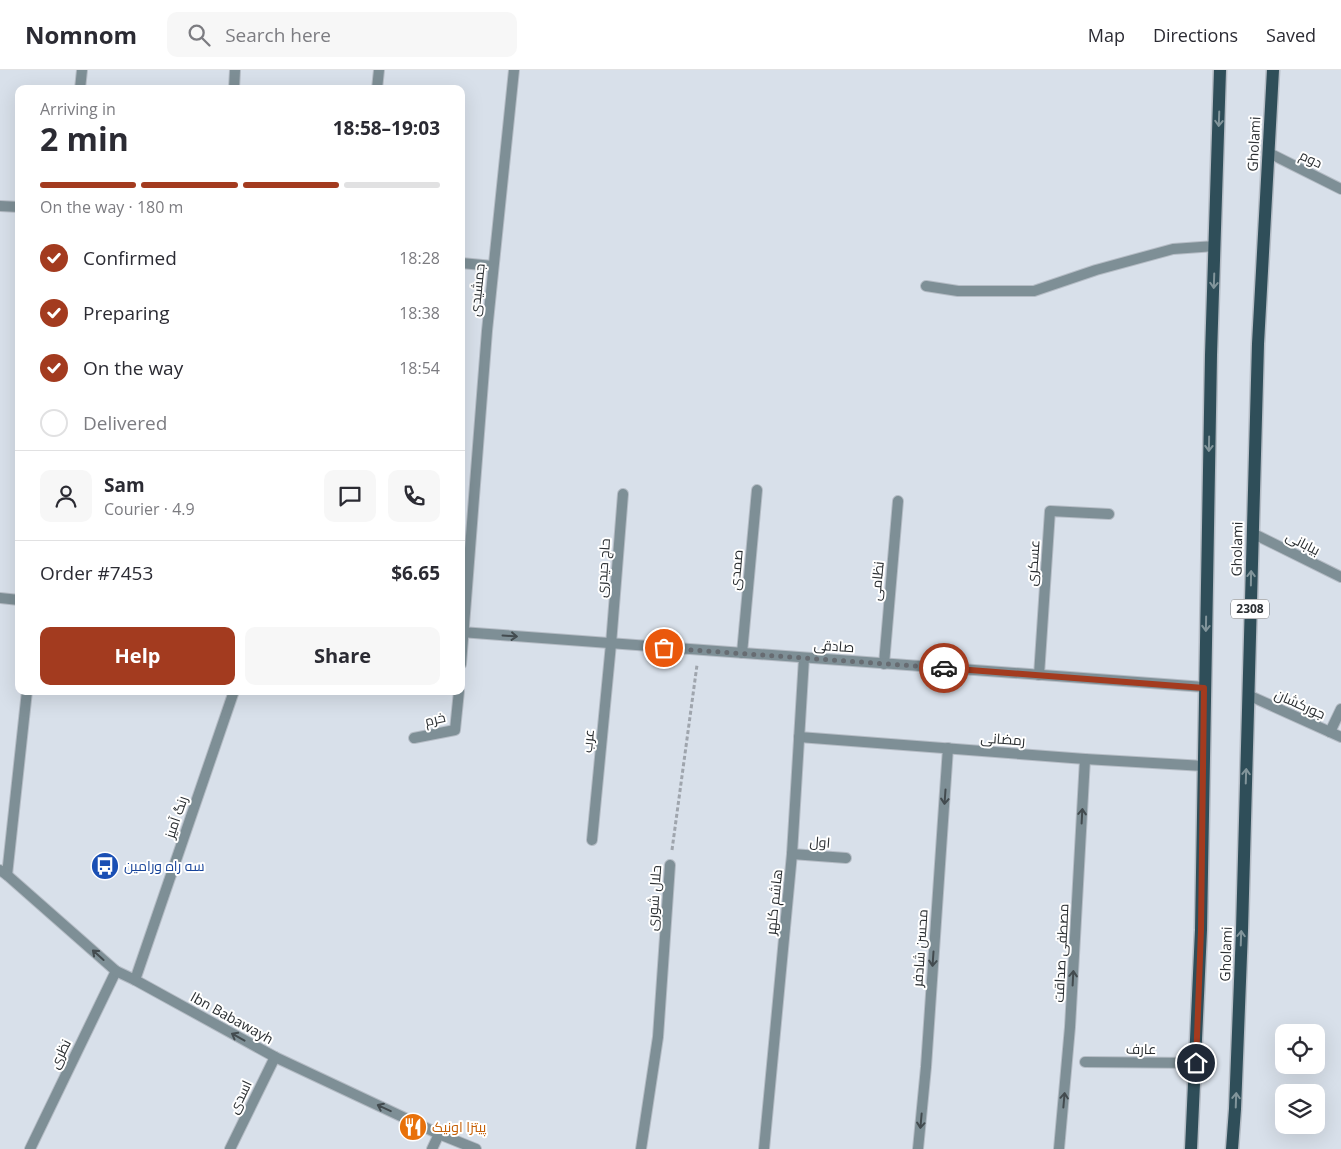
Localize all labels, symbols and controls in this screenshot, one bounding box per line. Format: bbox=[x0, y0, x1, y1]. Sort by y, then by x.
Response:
search box bbox=[167, 12, 517, 57]
text: Nomnom bbox=[25, 18, 137, 51]
icon: search bbox=[185, 21, 213, 49]
text: Search here bbox=[225, 22, 331, 48]
text: Map bbox=[1088, 23, 1125, 47]
text: Directions bbox=[1153, 23, 1238, 47]
text: Saved bbox=[1266, 23, 1316, 47]
text: Arriving in bbox=[40, 98, 116, 120]
one-way arrow bbox=[1214, 110, 1223, 126]
text: 18:58–19:03 bbox=[333, 115, 440, 141]
street label: Gholami bbox=[1243, 116, 1264, 172]
text: 2 min bbox=[40, 117, 129, 160]
street label: دوم bbox=[1296, 145, 1326, 173]
text: On the way · 180 m bbox=[40, 196, 183, 218]
icon: check bbox=[40, 244, 68, 272]
text: Confirmed bbox=[83, 245, 177, 271]
text: 18:28 bbox=[399, 247, 440, 269]
street label: جمشیدی bbox=[464, 262, 489, 318]
one-way arrow bbox=[1209, 273, 1218, 289]
icon: check bbox=[40, 299, 68, 327]
text: Preparing bbox=[83, 300, 170, 326]
text: 18:38 bbox=[399, 302, 440, 324]
icon: check bbox=[40, 354, 68, 382]
text: On the way bbox=[83, 355, 183, 381]
text: 18:54 bbox=[399, 357, 440, 379]
text: Delivered bbox=[83, 410, 167, 436]
one-way arrow bbox=[1205, 435, 1214, 451]
button: person bbox=[40, 470, 92, 522]
button: chat bbox=[324, 470, 376, 522]
button: phone bbox=[388, 470, 440, 522]
text: Sam bbox=[104, 472, 145, 498]
text: Courier · 4.9 bbox=[104, 498, 195, 520]
street label: Gholami bbox=[1227, 521, 1246, 577]
street label: بیابانی bbox=[1283, 526, 1324, 559]
street label: حاج حیدری bbox=[591, 538, 614, 598]
street label: عسکری bbox=[1021, 539, 1044, 587]
street label: صمدی bbox=[724, 549, 747, 591]
text: Order #7453 bbox=[40, 560, 153, 586]
text: $6.65 bbox=[391, 560, 440, 586]
street label: نظامی bbox=[865, 560, 888, 602]
one-way arrow bbox=[1246, 570, 1256, 586]
road number: 2308 bbox=[1231, 600, 1269, 618]
one-way arrow bbox=[1201, 615, 1210, 631]
button: Help bbox=[40, 627, 235, 685]
button: Share bbox=[245, 627, 440, 685]
pin bbox=[643, 627, 685, 669]
one-way arrow bbox=[502, 631, 518, 641]
icon: bag bbox=[650, 634, 678, 662]
street label: صادقی bbox=[813, 635, 855, 656]
courier bbox=[919, 643, 969, 693]
icon: car bbox=[930, 654, 958, 682]
street label: جورکشان bbox=[1272, 684, 1329, 723]
street label: خرم bbox=[423, 707, 447, 731]
street label: رمضانی bbox=[980, 727, 1026, 750]
street label: عرب bbox=[577, 728, 598, 754]
one-way arrow bbox=[1241, 768, 1251, 784]
one-way arrow bbox=[940, 789, 949, 805]
street label: رنگ آمیز bbox=[159, 793, 192, 841]
one-way arrow bbox=[1077, 808, 1086, 824]
street label: اول bbox=[809, 831, 831, 852]
bus stop icon: سه راه ورامین bbox=[90, 851, 120, 881]
place label: سه راه ورامین bbox=[124, 856, 205, 875]
street label: حلال شوری bbox=[642, 864, 665, 932]
street label: هاشم کلهر bbox=[760, 868, 787, 937]
street label: مصطفی صداقت bbox=[1048, 903, 1073, 1003]
street label: محسن شادفر bbox=[907, 908, 932, 988]
street label: Gholami bbox=[1215, 926, 1236, 982]
one-way arrow bbox=[1237, 930, 1246, 946]
one-way arrow bbox=[91, 949, 104, 961]
one-way arrow bbox=[929, 951, 938, 967]
one-way arrow bbox=[1068, 970, 1078, 986]
street label: Ibn Babawayh bbox=[187, 987, 277, 1048]
map controls bbox=[1275, 1024, 1325, 1134]
button: locate bbox=[1275, 1024, 1325, 1074]
one-way arrow bbox=[231, 1031, 245, 1041]
street label: نظری bbox=[44, 1036, 75, 1072]
street label: عارف bbox=[1126, 1039, 1156, 1058]
pin bbox=[1175, 1042, 1217, 1084]
icon: home bbox=[1182, 1049, 1210, 1077]
street label: اسدی bbox=[223, 1077, 256, 1117]
button: layers bbox=[1275, 1084, 1325, 1134]
one-way arrow bbox=[1059, 1093, 1069, 1109]
one-way arrow bbox=[1231, 1093, 1240, 1109]
one-way arrow bbox=[377, 1103, 392, 1112]
restaurant icon: پیتزا اونیک bbox=[398, 1112, 428, 1142]
one-way arrow bbox=[916, 1113, 926, 1129]
place label: پیتزا اونیک bbox=[432, 1117, 487, 1137]

